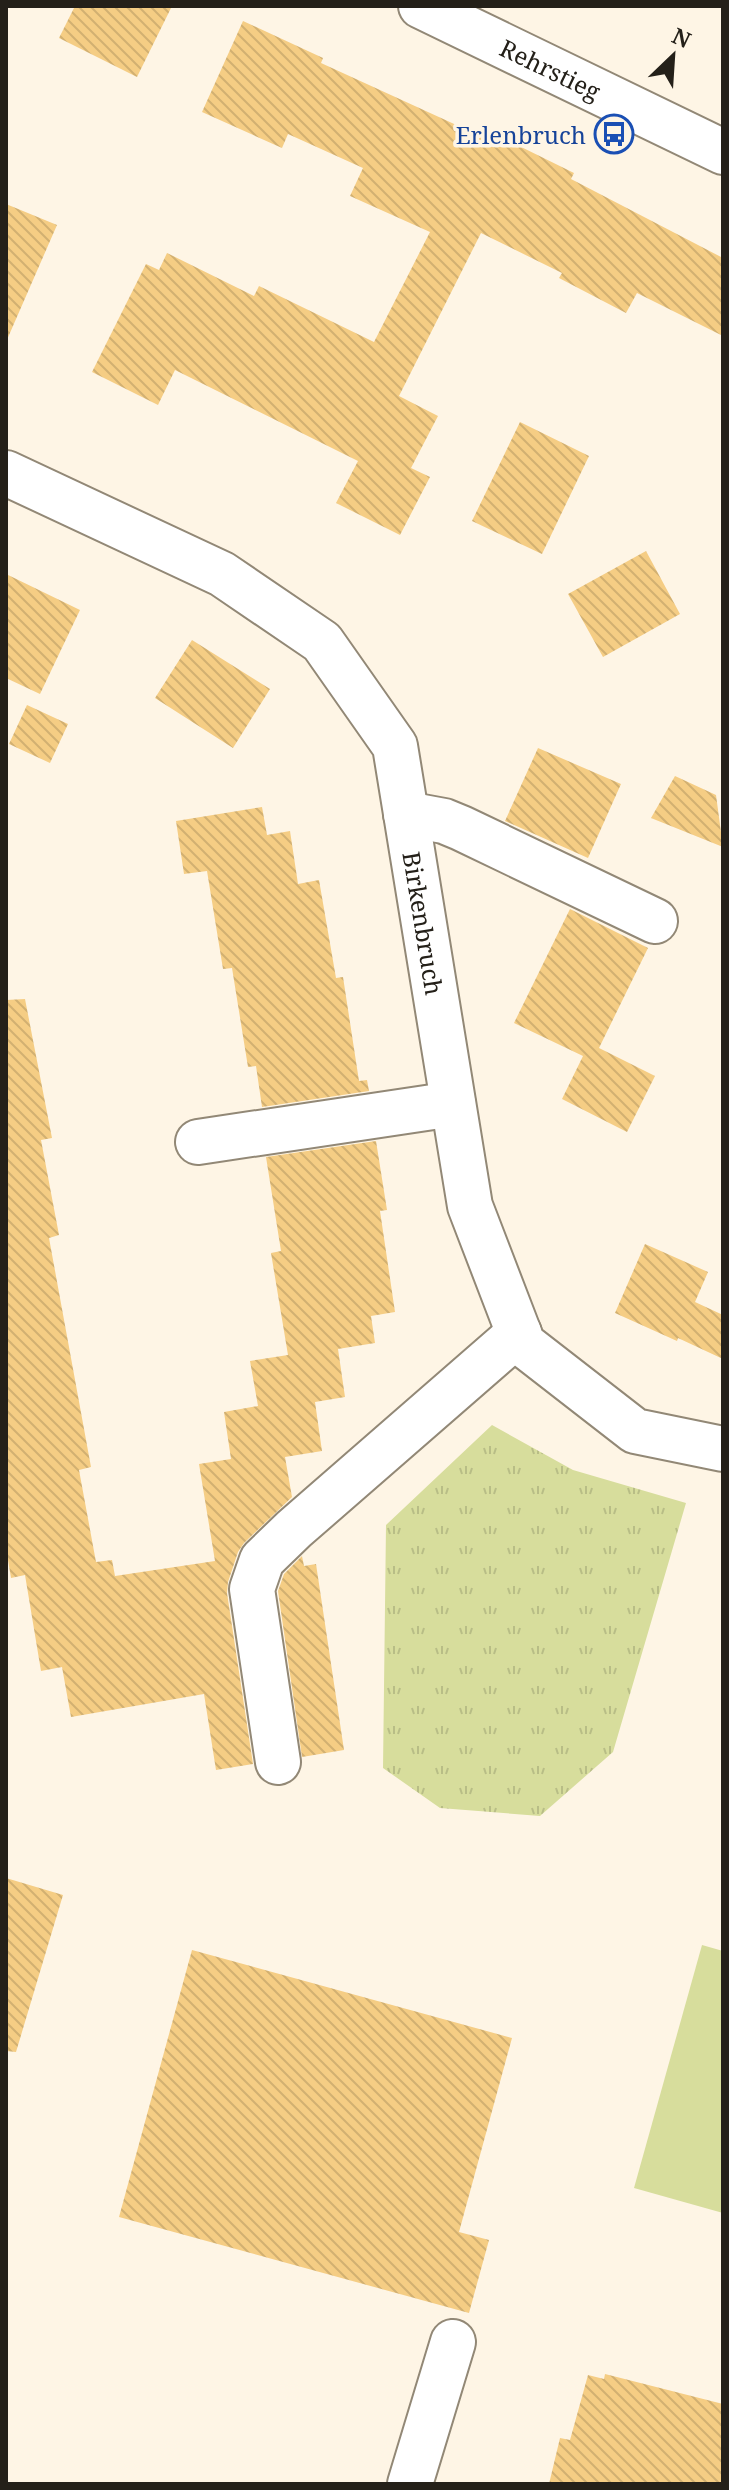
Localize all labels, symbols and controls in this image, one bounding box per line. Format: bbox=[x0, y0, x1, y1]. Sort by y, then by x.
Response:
north arrow bbox=[633, 16, 713, 96]
text: N bbox=[668, 20, 696, 54]
street label: Rehrstieg bbox=[495, 30, 606, 107]
bus stop icon: Erlenbruch bbox=[593, 113, 635, 155]
place label: Erlenbruch bbox=[456, 118, 586, 151]
street label: Birkenbruch bbox=[396, 849, 452, 997]

